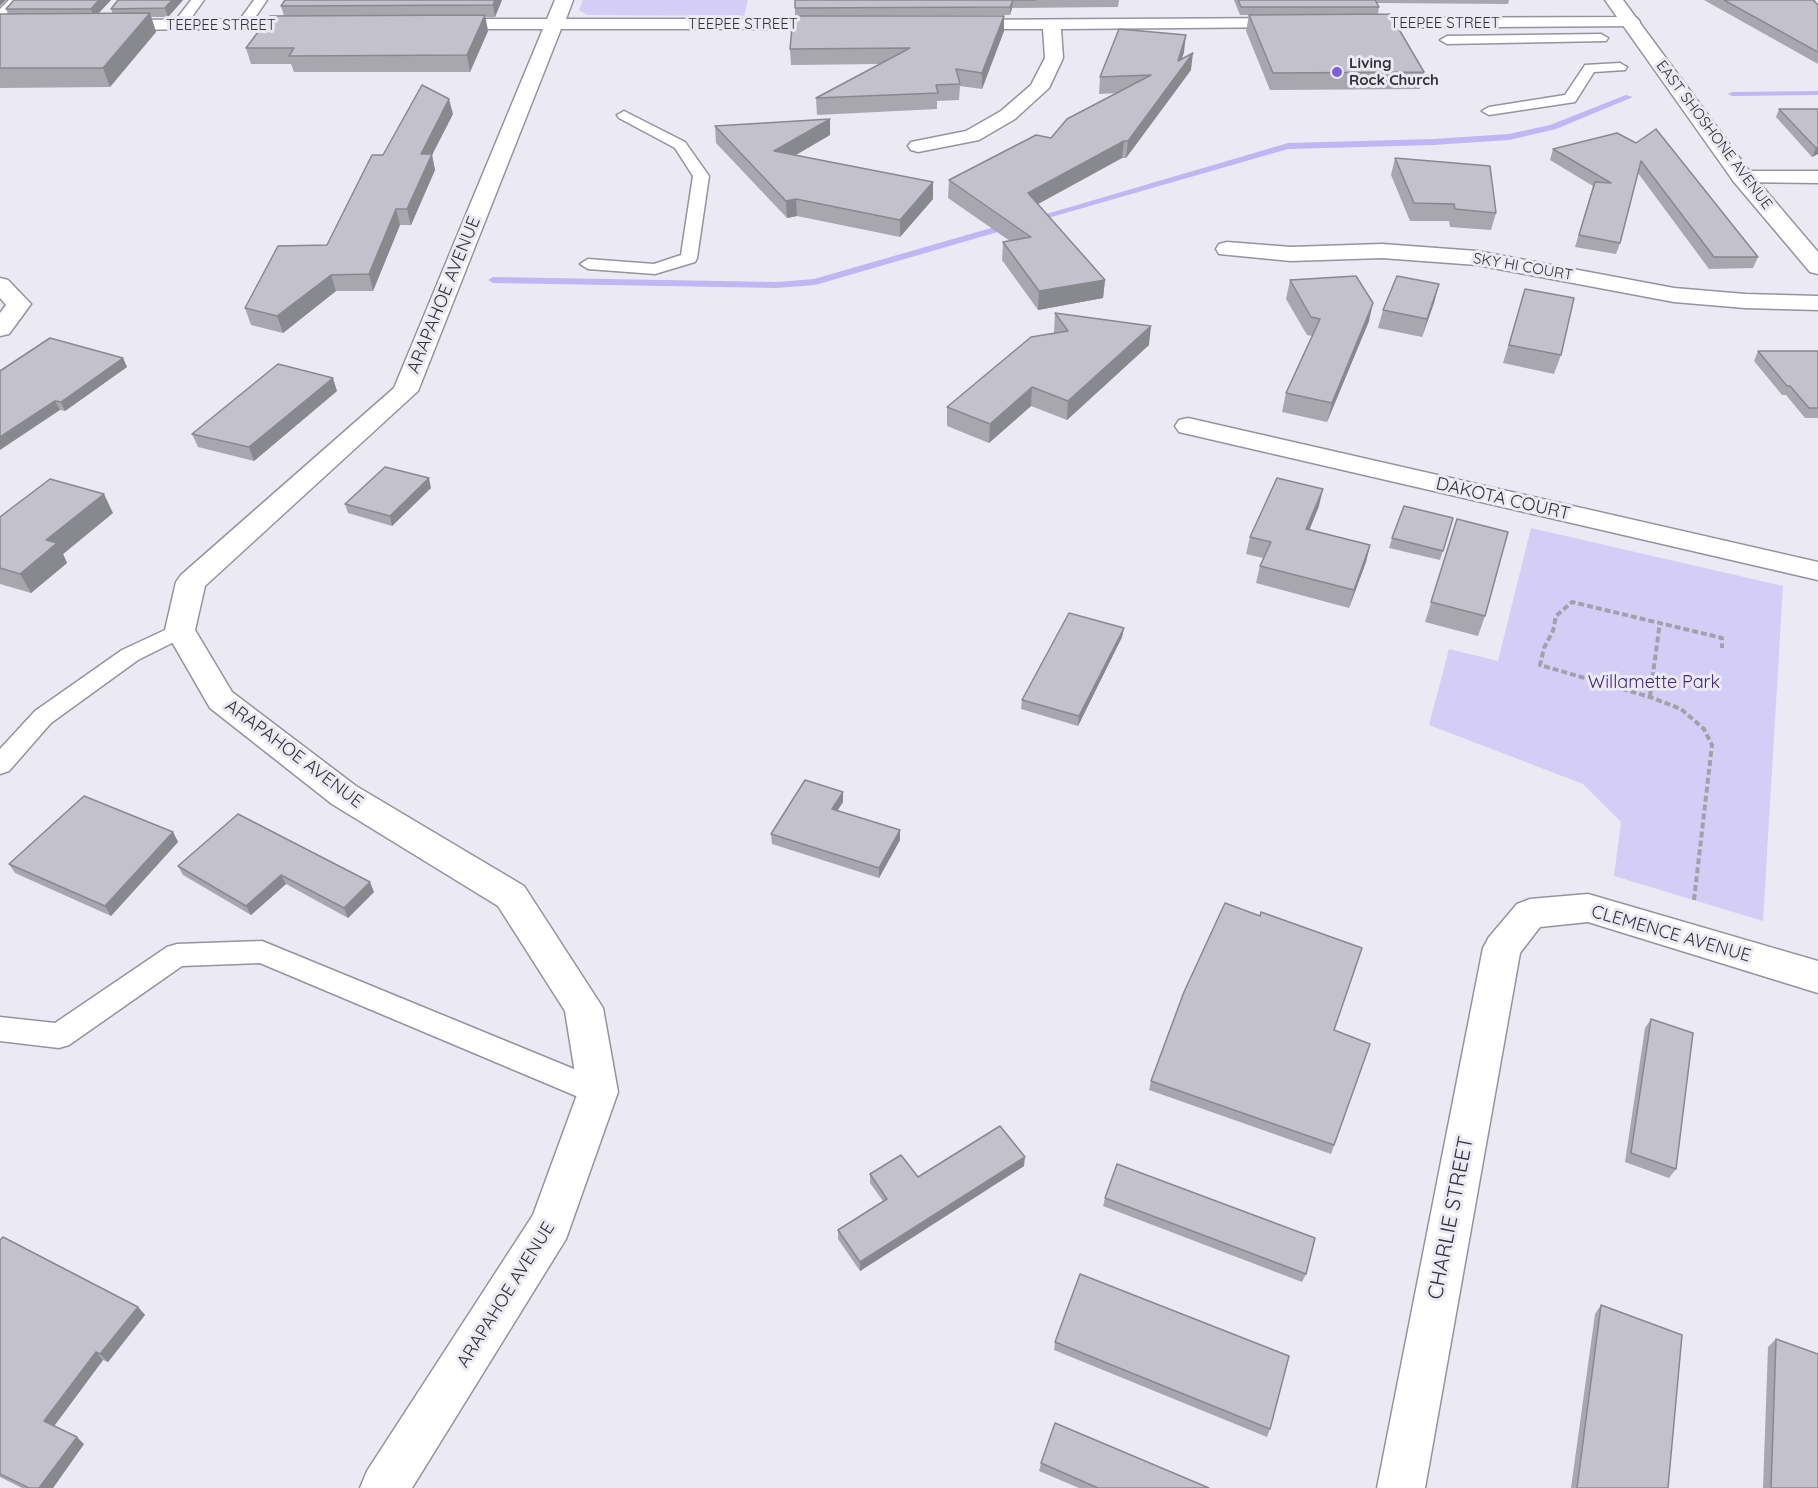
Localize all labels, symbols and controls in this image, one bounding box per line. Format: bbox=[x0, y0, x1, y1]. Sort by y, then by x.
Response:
street label: TEEPEE STREET bbox=[1390, 14, 1500, 32]
street label: TEEPEE STREET bbox=[688, 15, 798, 33]
street label: TEEPEE STREET bbox=[166, 16, 276, 34]
place label: Living Rock Church bbox=[1349, 54, 1439, 89]
street label: EAST SHOSHONE AVENUE bbox=[1652, 57, 1776, 213]
marker: Living Rock Church bbox=[1330, 65, 1344, 79]
street label: ARAPAHOE AVENUE bbox=[403, 213, 485, 377]
street label: SKY HI COURT bbox=[1472, 249, 1574, 285]
street label: DAKOTA COURT bbox=[1434, 473, 1572, 525]
park label: Willamette Park bbox=[1588, 672, 1720, 694]
street label: ARAPAHOE AVENUE bbox=[221, 695, 367, 813]
street label: CLEMENCE AVENUE bbox=[1589, 901, 1753, 967]
street label: CHARLIE STREET bbox=[1423, 1134, 1479, 1302]
street label: ARAPAHOE AVENUE bbox=[453, 1218, 559, 1372]

